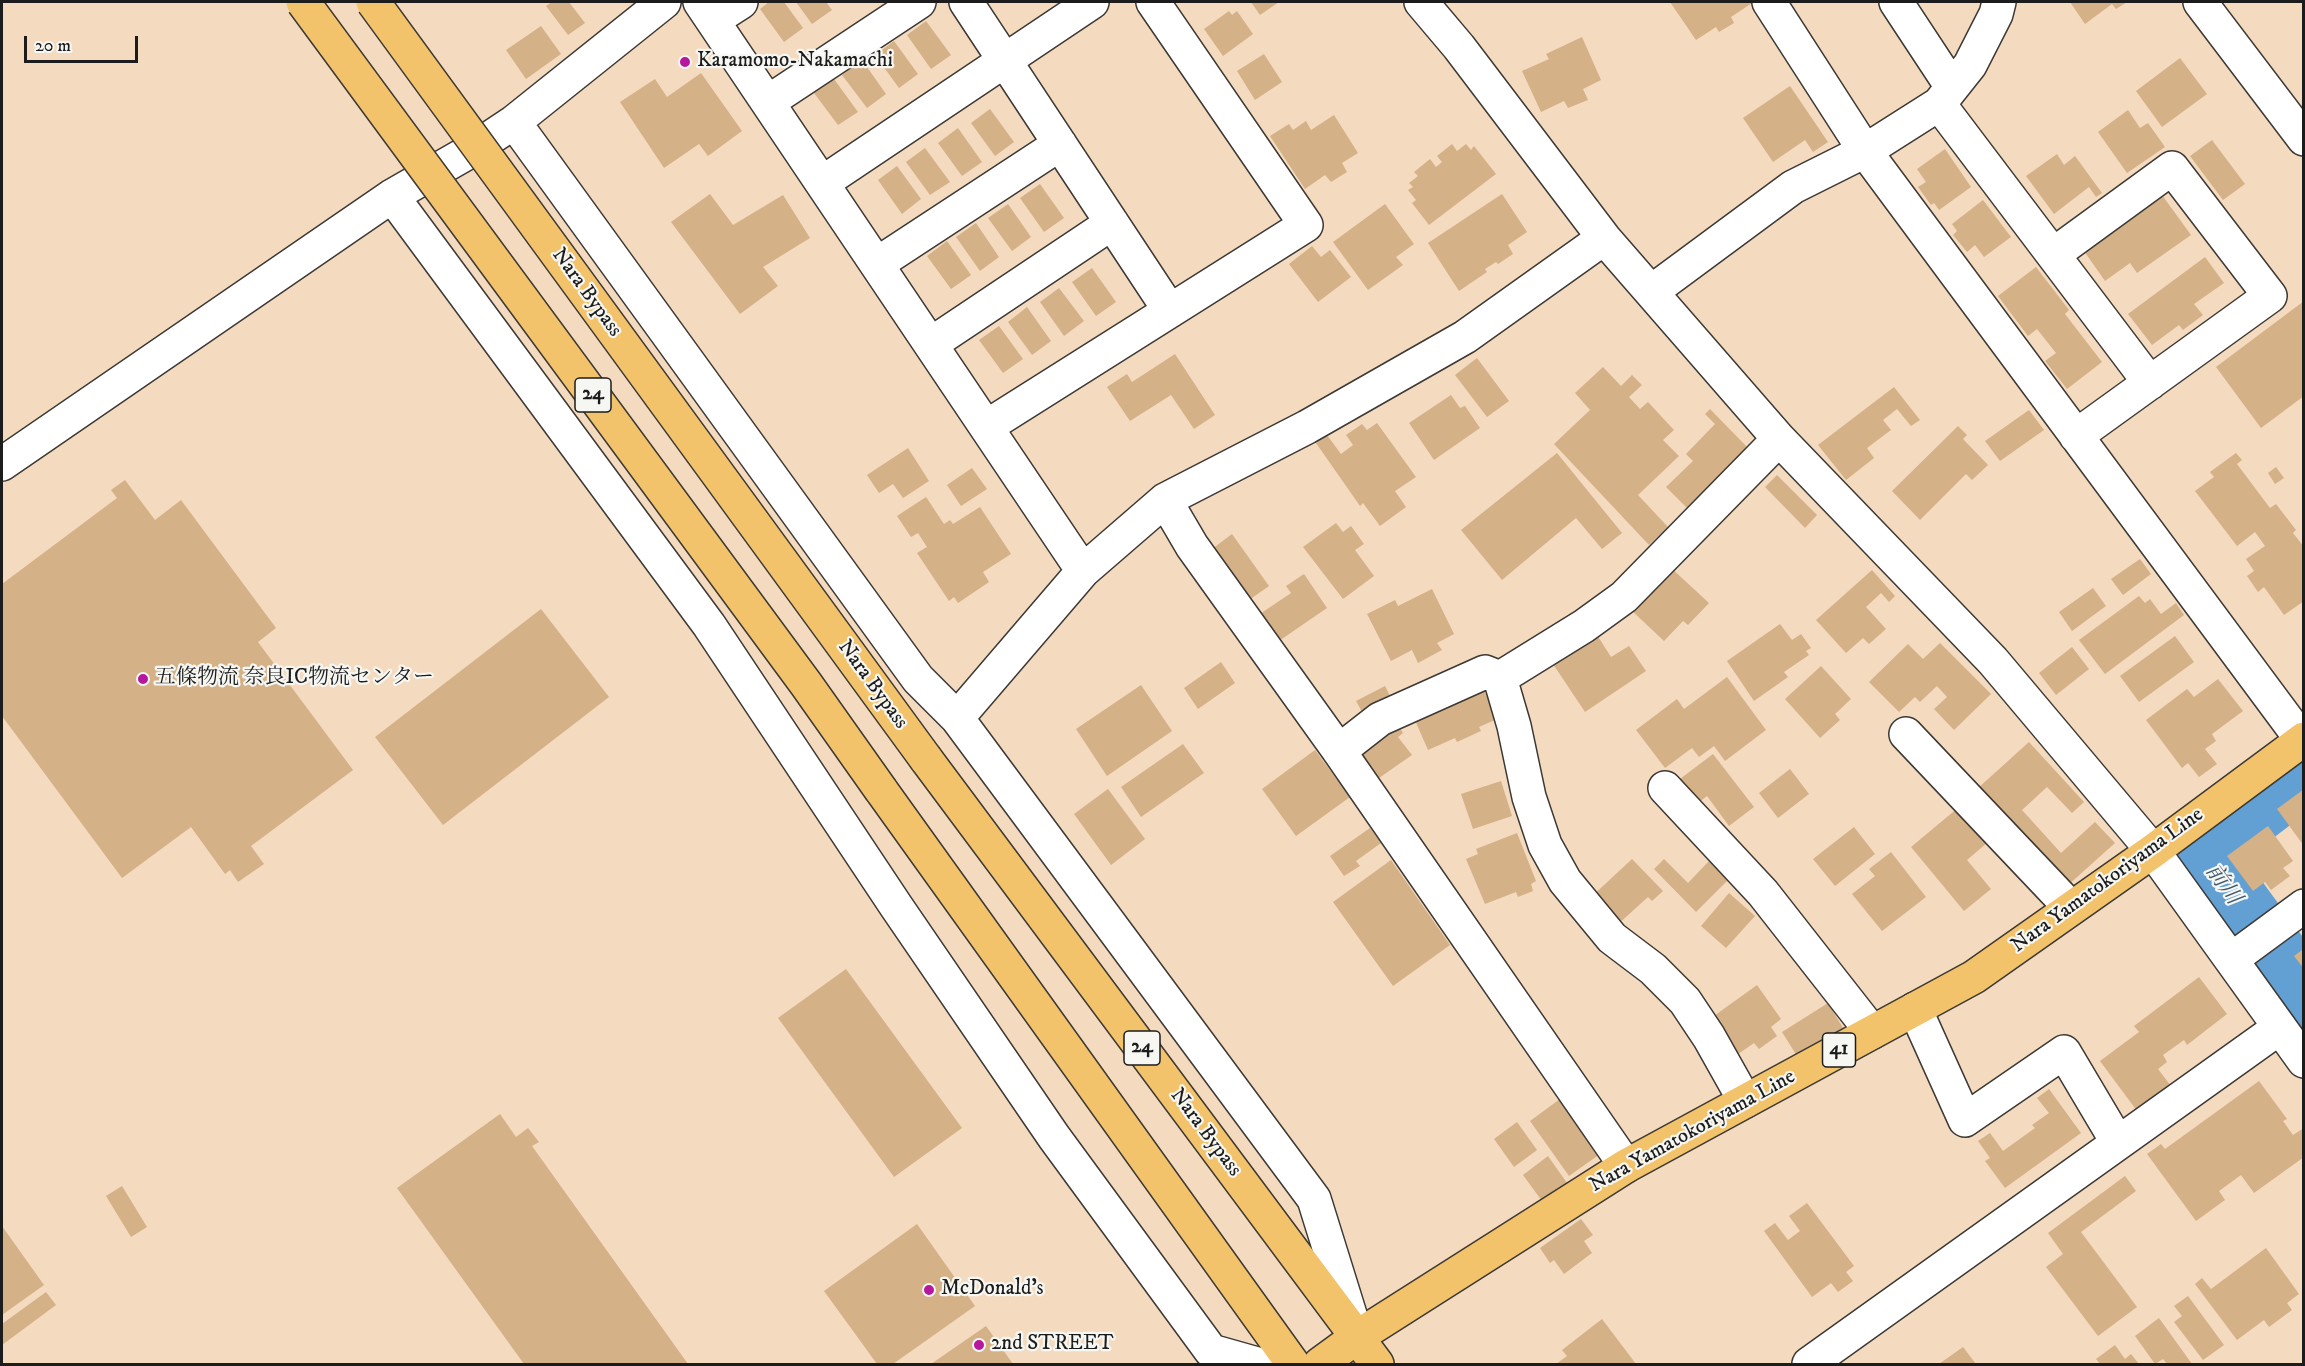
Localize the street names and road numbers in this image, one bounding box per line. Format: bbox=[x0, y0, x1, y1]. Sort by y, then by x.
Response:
street label: Nara Bypass bbox=[545, 244, 627, 342]
road number: 24 bbox=[575, 378, 611, 412]
street label: Nara Bypass bbox=[831, 636, 913, 734]
street label: Nara Yamatokoriyama Line bbox=[2007, 803, 2209, 959]
road number: 24 bbox=[1124, 1031, 1160, 1065]
road number: 41 bbox=[1822, 1033, 1856, 1067]
street label: Nara Yamatokoriyama Line bbox=[1586, 1065, 1800, 1199]
street label: Nara Bypass bbox=[1164, 1084, 1246, 1182]

